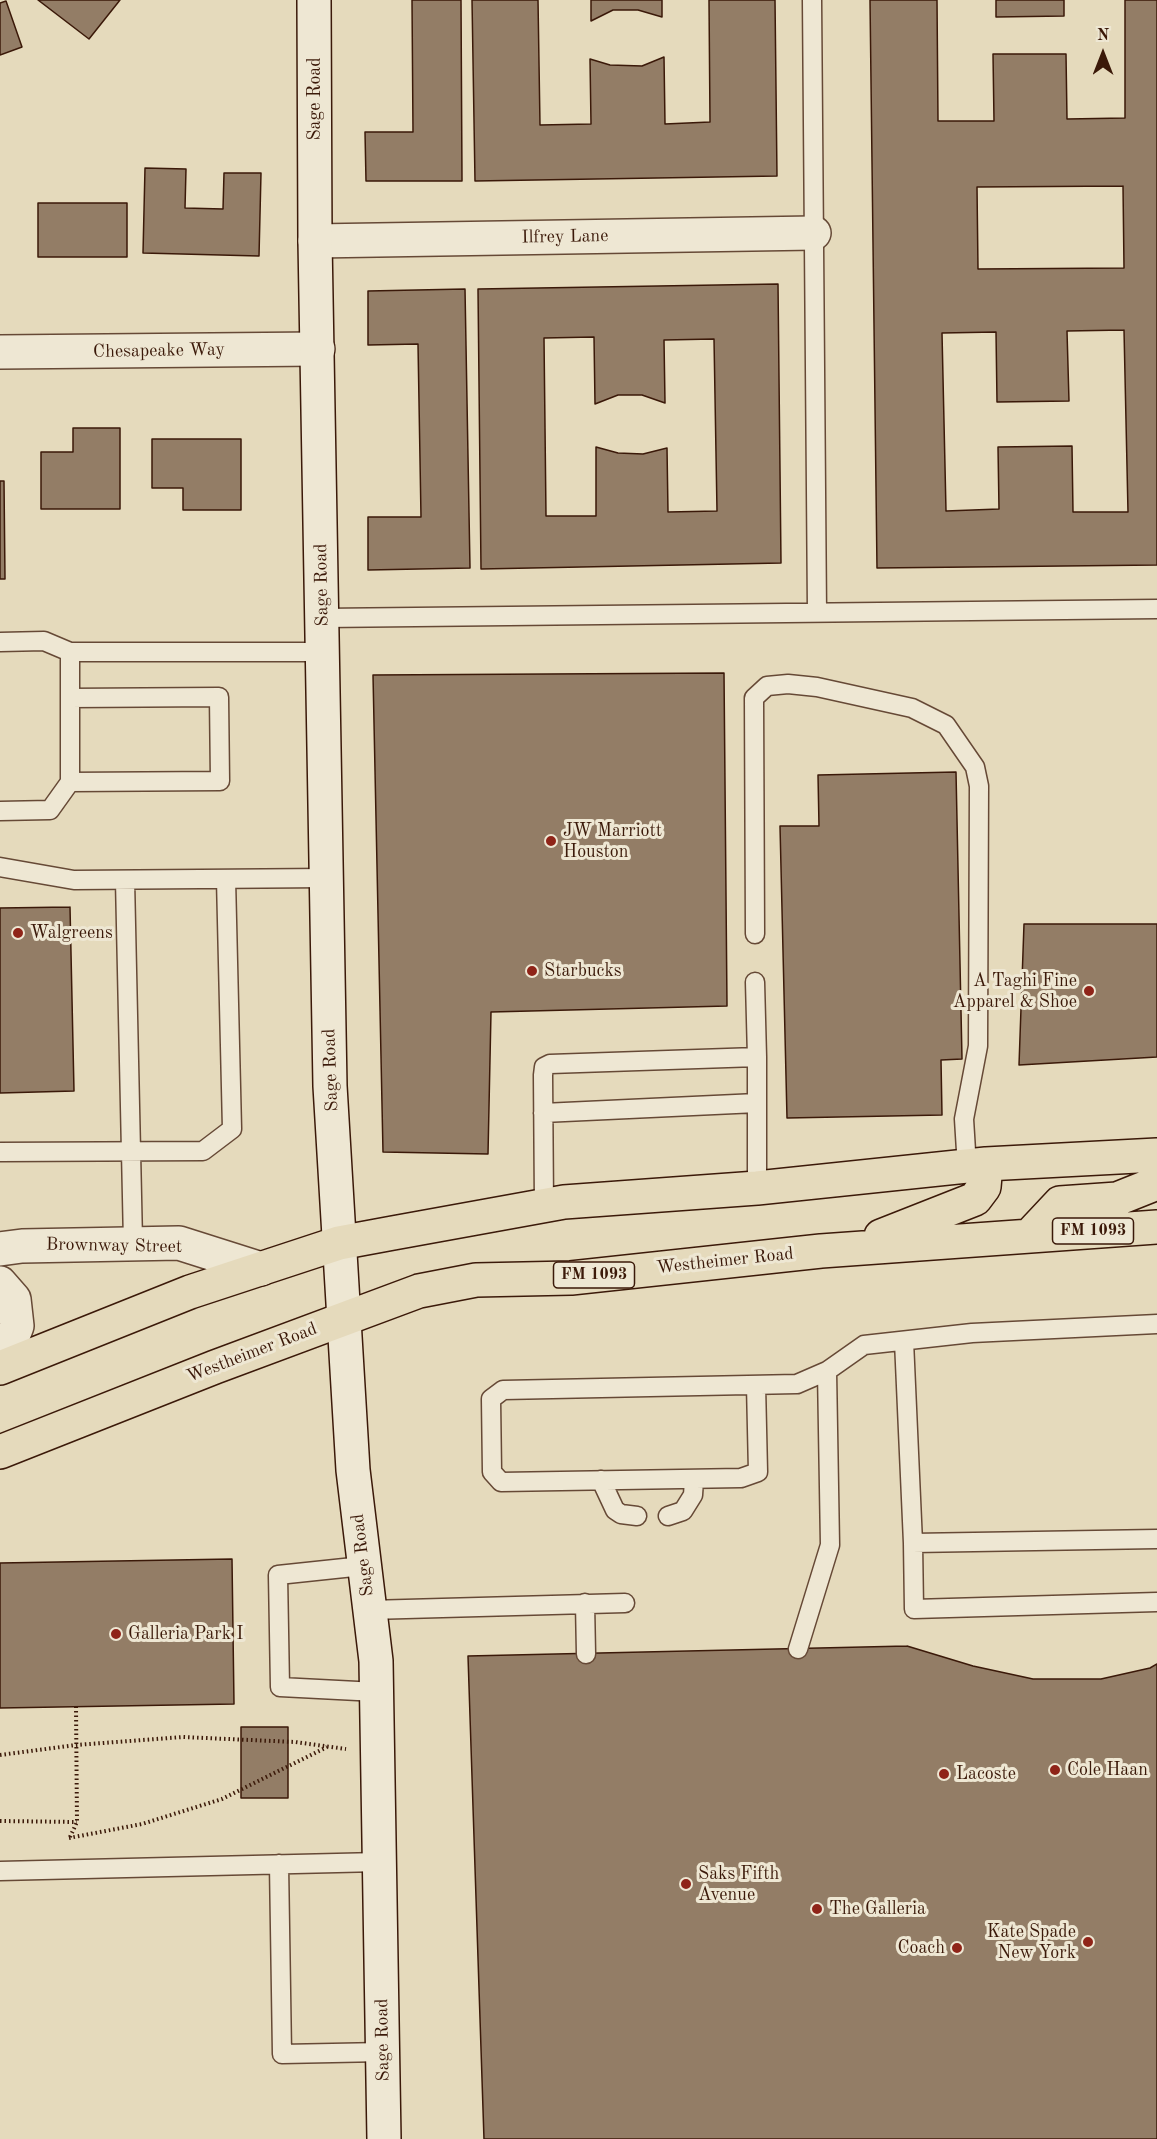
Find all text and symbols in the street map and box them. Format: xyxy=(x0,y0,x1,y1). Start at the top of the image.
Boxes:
north arrow xyxy=(1073,24,1133,84)
text: N xyxy=(1097,28,1109,44)
street label: Sage Road xyxy=(304,57,326,141)
street label: Ilfrey Lane xyxy=(521,225,609,249)
street label: Chesapeake Way xyxy=(93,339,225,363)
street label: Sage Road xyxy=(310,543,334,627)
place label: JW Marriott Houston xyxy=(563,820,662,862)
marker: JW Marriott Houston xyxy=(544,834,558,848)
place label: Walgreens xyxy=(30,922,113,944)
marker: Walgreens xyxy=(11,926,25,940)
place label: Starbucks xyxy=(544,960,622,982)
marker: Starbucks xyxy=(525,964,539,978)
place label: A Taghi Fine Apparel & Shoe xyxy=(953,970,1077,1012)
marker: A Taghi Fine Apparel & Shoe xyxy=(1082,984,1096,998)
street label: Sage Road xyxy=(319,1028,343,1112)
road number: FM 1093 xyxy=(1052,1218,1134,1244)
street label: Brownway Street xyxy=(46,1234,182,1258)
street label: Westheimer Road xyxy=(655,1243,795,1279)
road number: FM 1093 xyxy=(554,1262,634,1288)
street label: Westheimer Road xyxy=(184,1318,320,1388)
street label: Sage Road xyxy=(347,1512,379,1598)
place label: Galleria Park I xyxy=(128,1623,243,1645)
marker: Galleria Park I xyxy=(109,1627,123,1641)
place label: Cole Haan xyxy=(1067,1759,1148,1781)
place label: Lacoste xyxy=(956,1763,1016,1785)
marker: Cole Haan xyxy=(1048,1763,1062,1777)
marker: Lacoste xyxy=(937,1767,951,1781)
place label: Saks Fifth Avenue xyxy=(698,1863,779,1906)
marker: Saks Fifth Avenue xyxy=(679,1877,693,1891)
place label: The Galleria xyxy=(829,1898,926,1920)
marker: The Galleria xyxy=(810,1902,824,1916)
place label: Kate Spade New York xyxy=(987,1921,1076,1964)
marker: Kate Spade New York xyxy=(1081,1935,1095,1949)
place label: Coach xyxy=(897,1937,945,1959)
marker: Coach xyxy=(950,1941,964,1955)
street label: Sage Road xyxy=(371,1998,395,2082)

